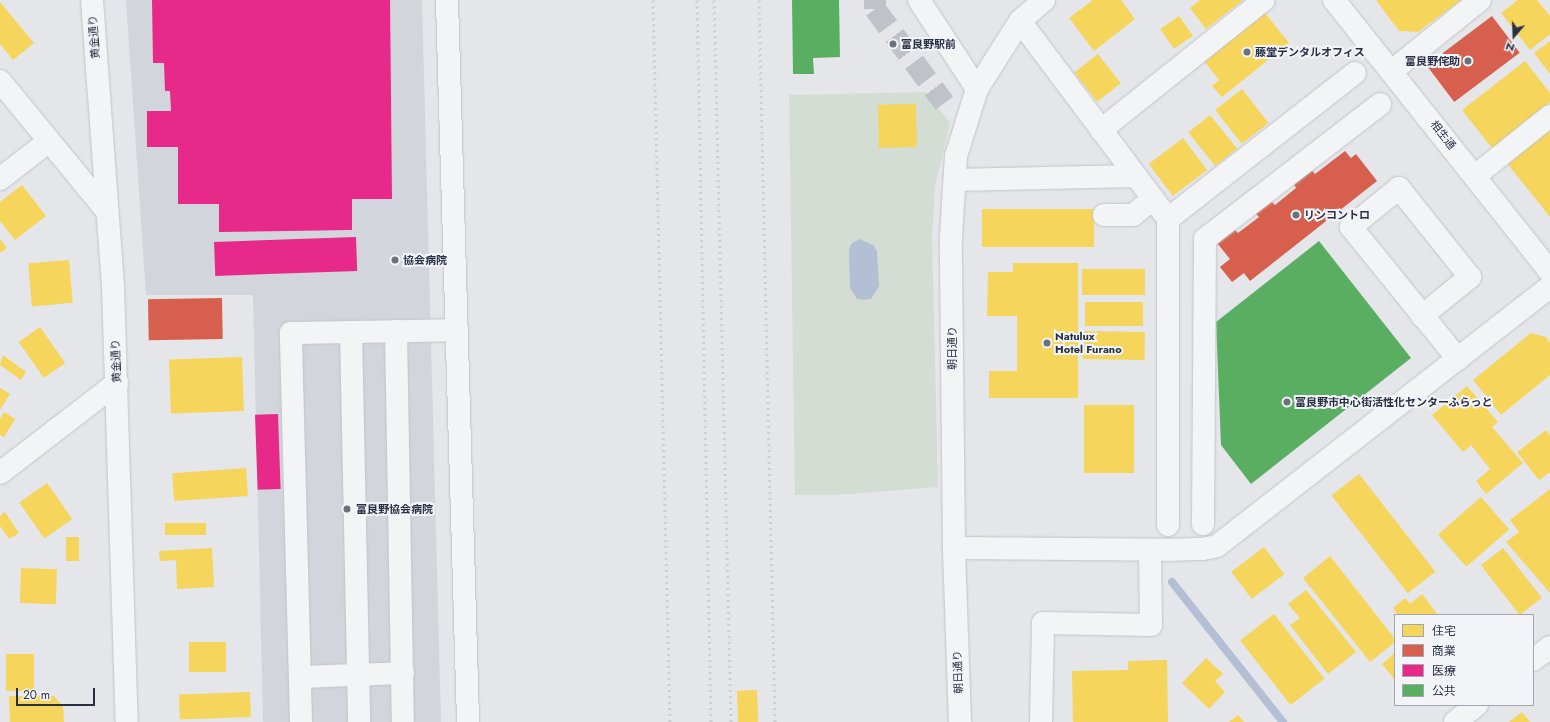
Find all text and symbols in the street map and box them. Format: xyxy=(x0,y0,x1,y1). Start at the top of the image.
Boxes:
street label: 黄金通り xyxy=(86,15,102,59)
north arrow xyxy=(1494,16,1534,56)
place label: 富良野駅前 xyxy=(901,37,956,51)
text: N xyxy=(1503,38,1517,56)
marker: 富良野駅前 xyxy=(888,39,898,49)
place label: 藤堂デンタルオフィス xyxy=(1255,45,1365,59)
marker: 藤堂デンタルオフィス xyxy=(1242,47,1252,57)
place label: 富良野侘助 xyxy=(1405,54,1460,68)
marker: 富良野侘助 xyxy=(1463,56,1473,66)
street label: 相生通 xyxy=(1428,118,1458,152)
place label: リンコントロ xyxy=(1304,208,1370,222)
marker: リンコントロ xyxy=(1291,210,1301,220)
place label: 協会病院 xyxy=(403,253,447,267)
marker: 協会病院 xyxy=(390,255,400,265)
street label: 朝日通り xyxy=(945,326,959,370)
place label: Natulux Hotel Furano xyxy=(1055,330,1122,356)
marker: Natulux Hotel Furano xyxy=(1042,338,1052,348)
street label: 黄金通り xyxy=(109,339,123,383)
place label: 富良野市中心街活性化センターふらっと xyxy=(1295,395,1493,409)
marker: 富良野市中心街活性化センターふらっと xyxy=(1282,397,1292,407)
place label: 富良野協会病院 xyxy=(356,502,433,516)
marker: 富良野協会病院 xyxy=(341,503,353,515)
legend xyxy=(1394,614,1534,706)
text: 住宅 xyxy=(1432,622,1456,640)
text: 商業 xyxy=(1432,642,1456,660)
street label: 朝日通り xyxy=(951,650,965,694)
text: 医療 xyxy=(1432,662,1456,680)
scale bar xyxy=(18,680,97,706)
text: 公共 xyxy=(1432,682,1456,700)
text: 20 m xyxy=(23,686,50,704)

